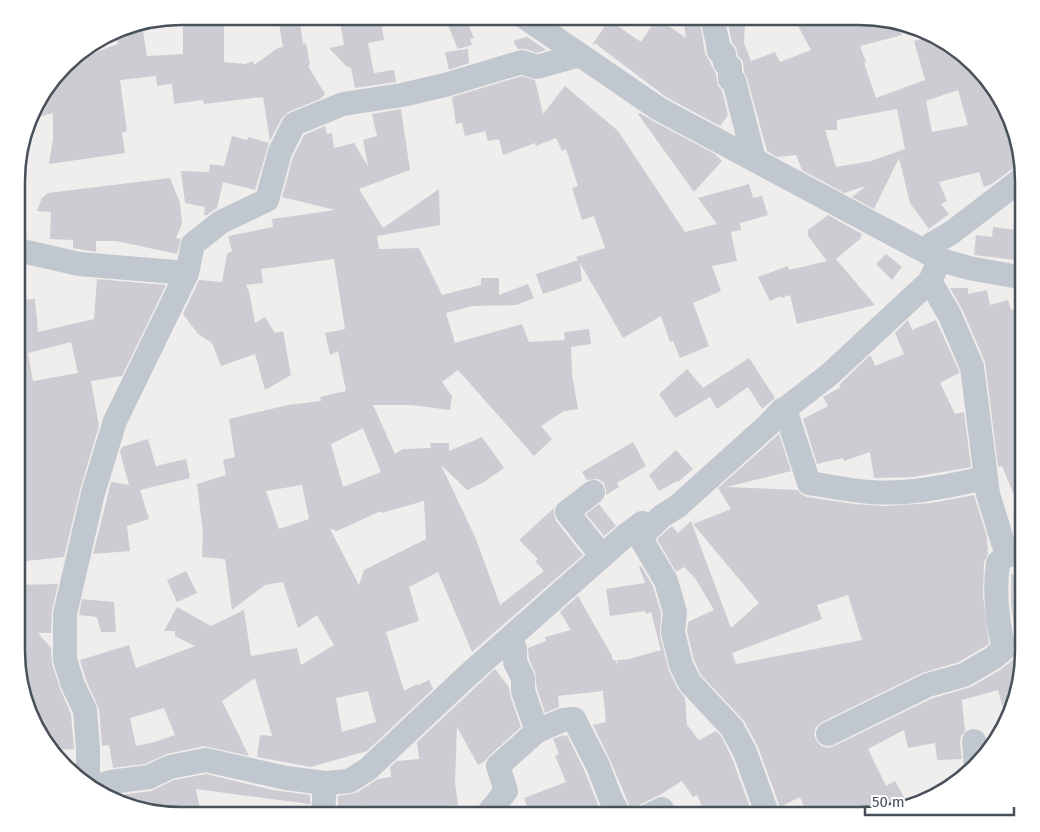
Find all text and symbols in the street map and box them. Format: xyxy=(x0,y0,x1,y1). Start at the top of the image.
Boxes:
scale bar xyxy=(865,784,1014,816)
text: 50 m xyxy=(872,793,905,811)

